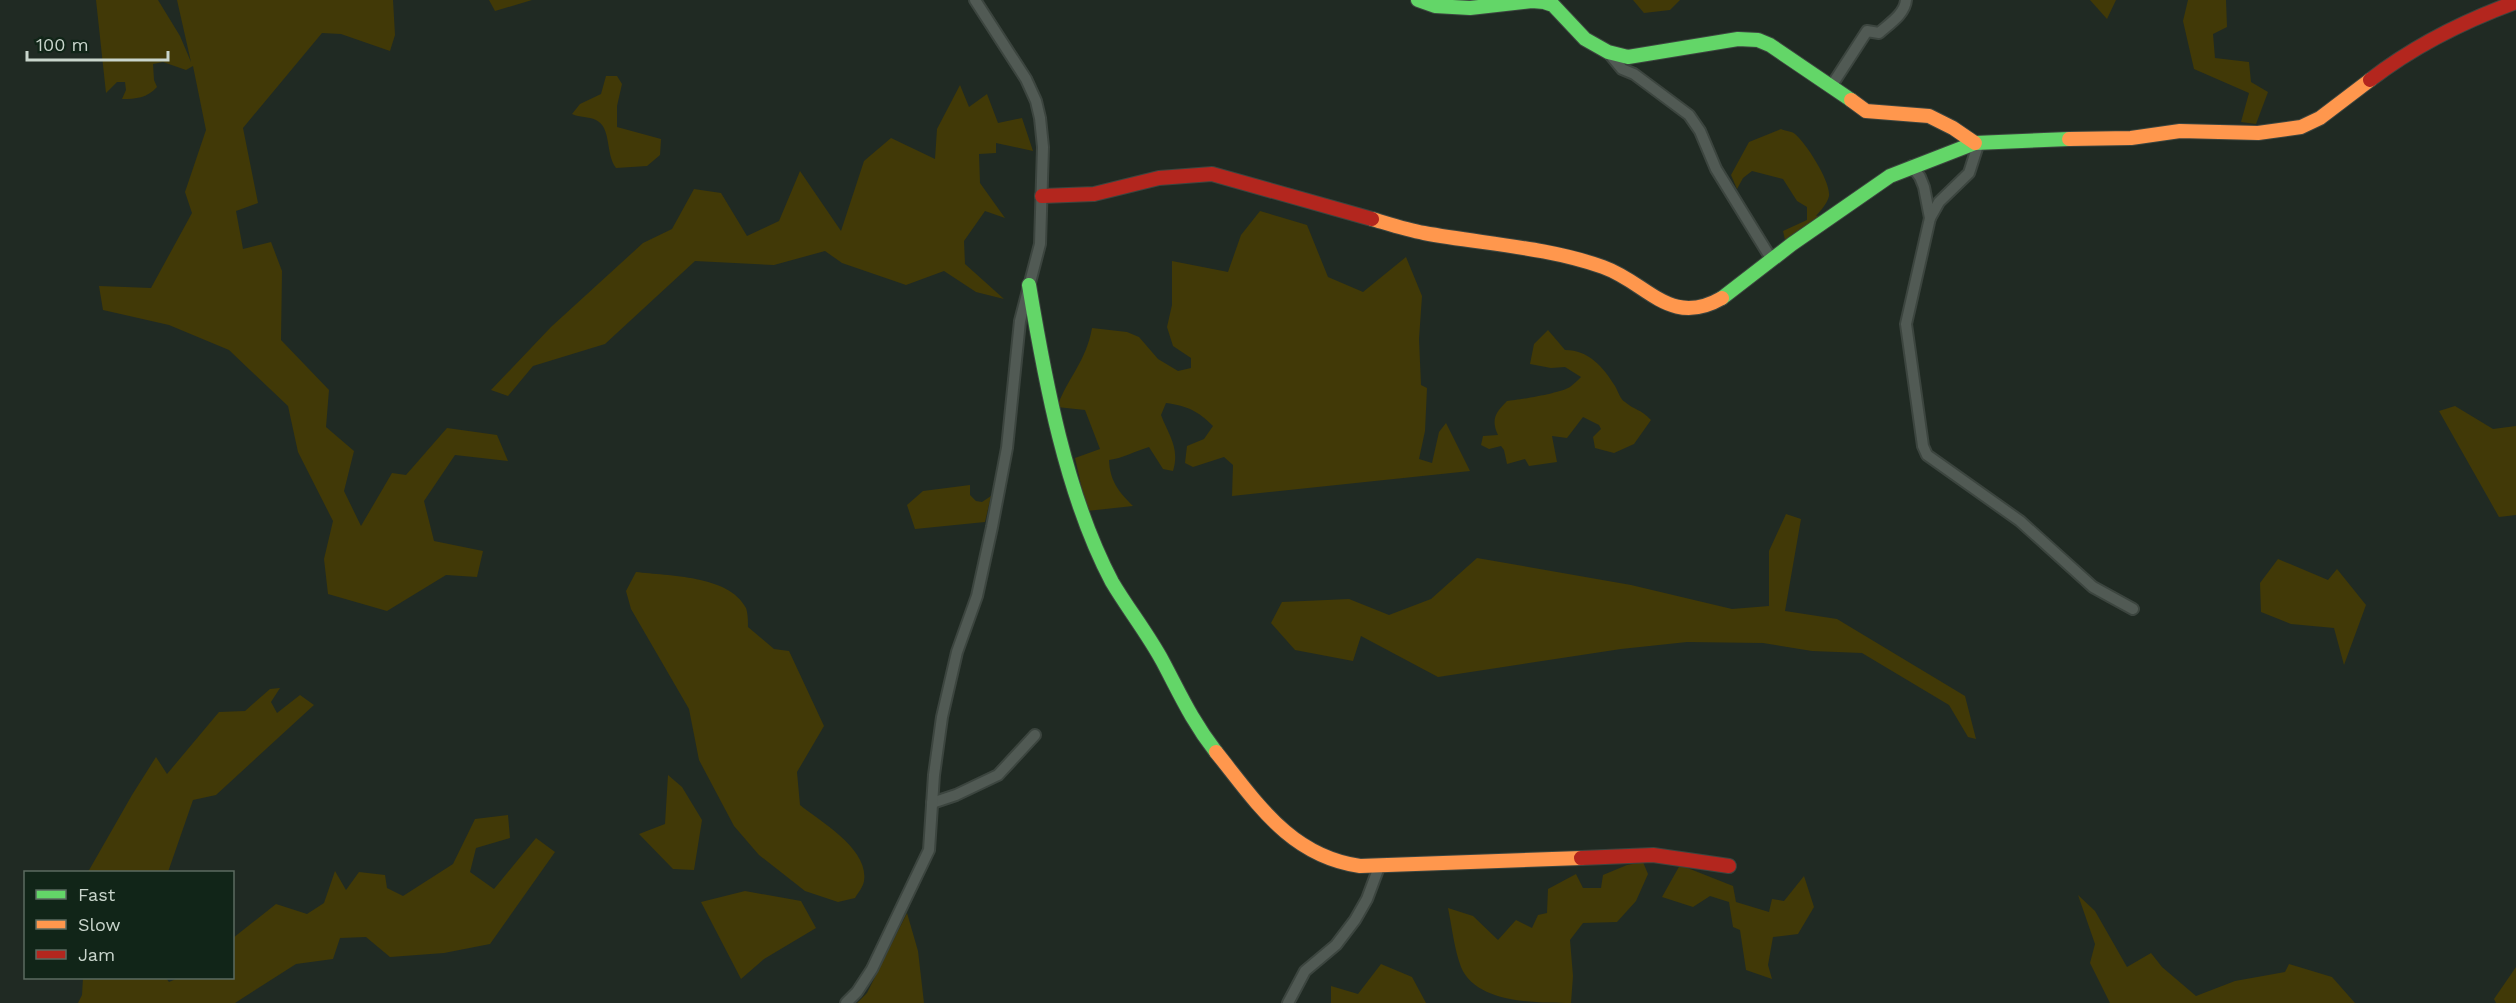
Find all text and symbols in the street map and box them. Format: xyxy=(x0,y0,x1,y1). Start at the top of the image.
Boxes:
scale bar xyxy=(27,24,168,62)
text: 100 m xyxy=(36,34,89,55)
legend xyxy=(24,871,234,979)
text: Fast xyxy=(78,884,116,905)
text: Slow xyxy=(78,914,121,935)
text: Jam xyxy=(78,944,115,965)

